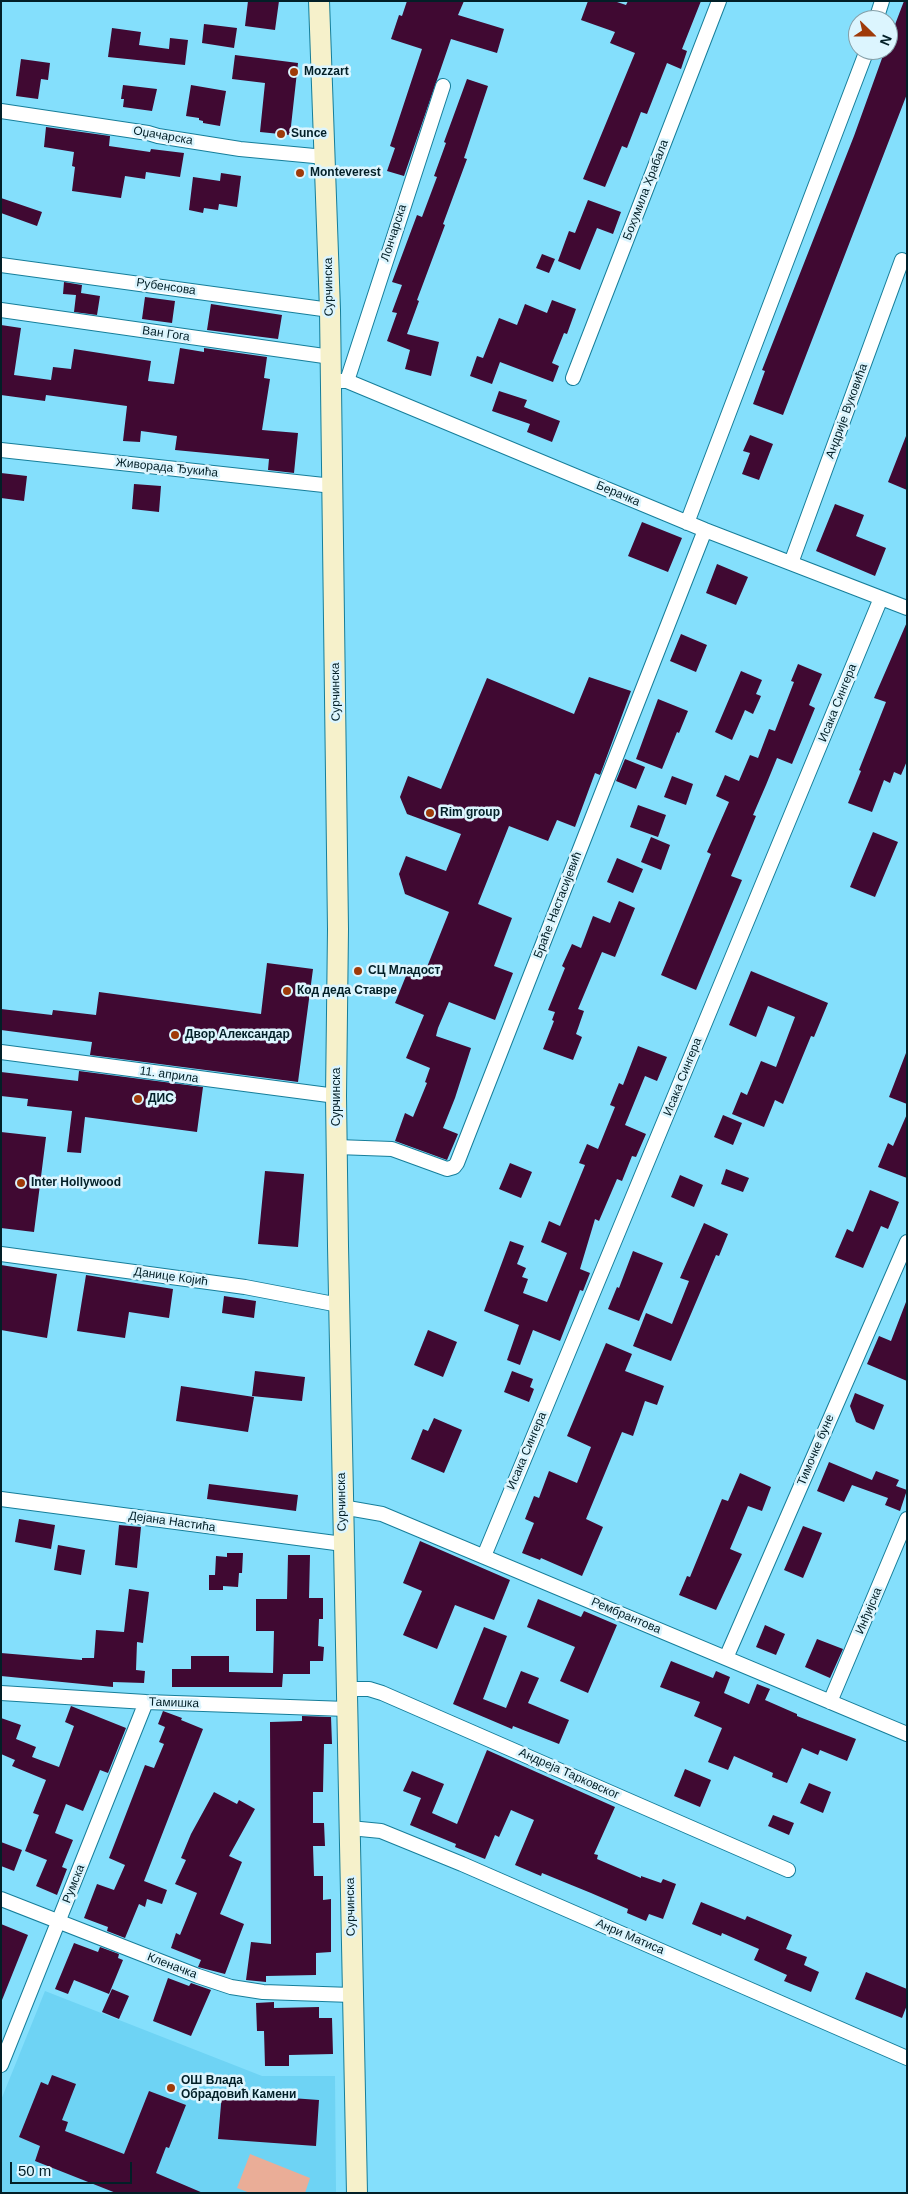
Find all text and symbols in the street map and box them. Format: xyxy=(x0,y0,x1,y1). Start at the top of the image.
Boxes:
north arrow xyxy=(848,10,898,60)
text: N xyxy=(877,33,895,48)
place label: Mozzart xyxy=(304,65,349,79)
marker: Mozzart xyxy=(288,66,300,78)
street label: Оџачарска xyxy=(132,124,194,148)
place label: Sunce xyxy=(291,127,327,141)
marker: Sunce xyxy=(275,128,287,140)
street label: Бохумила Храбала xyxy=(620,138,672,242)
place label: Monteverest xyxy=(310,166,381,180)
marker: Monteverest xyxy=(294,167,306,179)
street label: Лончарска xyxy=(378,203,410,263)
street label: Сурчинска xyxy=(321,258,337,316)
street label: Рубенсова xyxy=(135,276,197,298)
street label: Ван Гога xyxy=(141,324,191,344)
street label: Андрије Вуковића xyxy=(823,362,871,460)
street label: Живорада Ђукића xyxy=(115,455,219,481)
street label: Берачка xyxy=(594,478,642,510)
street label: Исака Сингера xyxy=(816,662,860,744)
street label: Сурчинска xyxy=(328,663,344,721)
place label: Rim group xyxy=(440,806,500,820)
marker: Rim group xyxy=(424,807,436,819)
street label: Браће Настасијевић xyxy=(531,850,585,960)
place label: СЦ Младост xyxy=(368,964,440,978)
marker: СЦ Младост xyxy=(352,965,364,977)
place label: Код деда Ставре xyxy=(297,984,397,998)
marker: Код деда Ставре xyxy=(281,985,293,997)
place label: Двор Александар xyxy=(185,1028,290,1042)
marker: Двор Александар xyxy=(169,1029,181,1041)
street label: Исака Сингера xyxy=(661,1036,705,1118)
street label: 11. априла xyxy=(139,1064,199,1086)
street label: Сурчинска xyxy=(330,1068,344,1126)
place label: ДИС xyxy=(148,1092,174,1106)
marker: ДИС xyxy=(132,1093,144,1105)
place label: Inter Hollywood xyxy=(31,1176,121,1190)
marker: Inter Hollywood xyxy=(15,1177,27,1189)
street label: Данице Којић xyxy=(133,1265,209,1289)
street label: Исака Сингера xyxy=(504,1410,550,1492)
street label: Тимочке буне xyxy=(795,1412,837,1488)
street label: Сурчинска xyxy=(334,1473,350,1531)
street label: Дејана Настића xyxy=(128,1509,216,1535)
street label: Инђијска xyxy=(853,1585,885,1637)
street label: Рембрантова xyxy=(589,1595,663,1637)
street label: Тамишка xyxy=(149,1695,199,1711)
street label: Андреја Тарковског xyxy=(516,1745,622,1803)
street label: Румска xyxy=(60,1863,88,1905)
street label: Сурчинска xyxy=(343,1878,359,1936)
street label: Анри Матиса xyxy=(594,1916,666,1958)
street label: Кленачка xyxy=(145,1950,199,1982)
place label: ОШ Влада Обрадовић Камени xyxy=(181,2074,296,2102)
marker: ОШ Влада Обрадовић Камени xyxy=(165,2082,177,2094)
scale bar xyxy=(12,2152,135,2184)
text: 50 m xyxy=(18,2162,51,2179)

